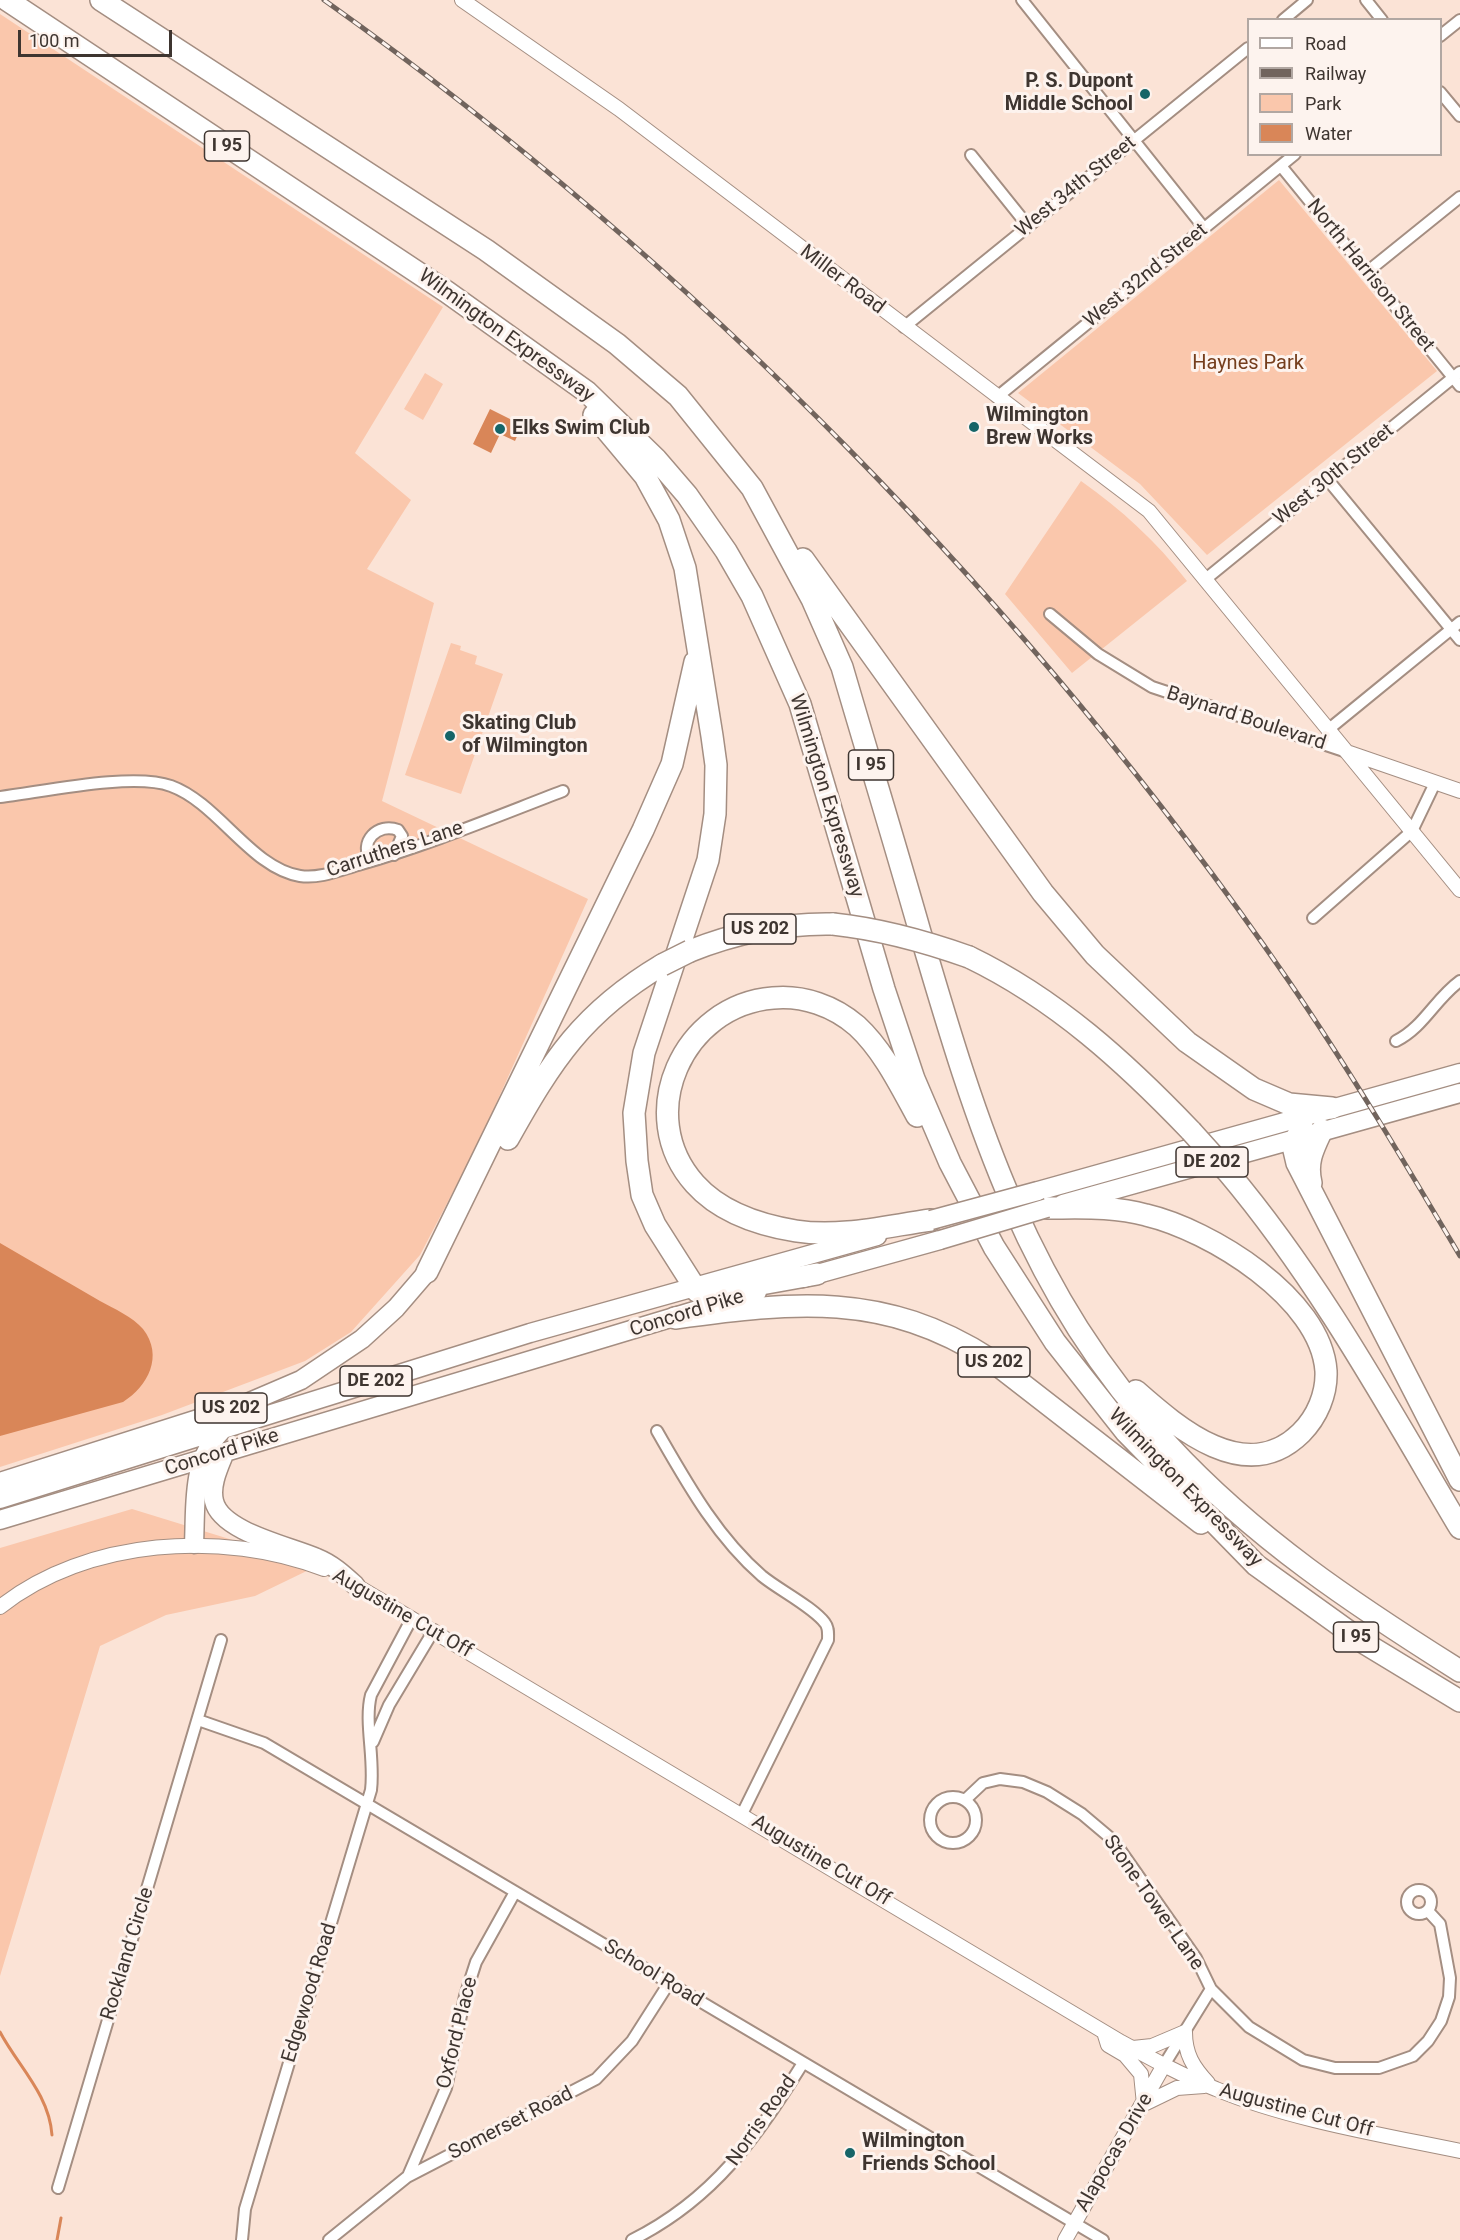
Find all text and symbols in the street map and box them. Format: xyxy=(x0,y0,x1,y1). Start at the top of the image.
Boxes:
scale bar xyxy=(21,18,176,56)
legend xyxy=(1247,18,1442,156)
text: 100 m xyxy=(29,30,80,51)
text: Road xyxy=(1305,33,1346,54)
text: Railway xyxy=(1305,63,1366,84)
place label: P. S. Dupont Middle School xyxy=(1005,70,1133,117)
marker: P. S. Dupont Middle School xyxy=(1138,87,1152,101)
text: Park xyxy=(1305,93,1341,114)
text: Water xyxy=(1305,123,1352,144)
road number: I 95 xyxy=(204,131,250,161)
street label: West 34th Street xyxy=(1011,131,1141,243)
street label: North Harrison Street xyxy=(1301,195,1439,357)
street label: West 32nd Street xyxy=(1079,219,1213,333)
street label: Miller Road xyxy=(795,240,889,320)
street label: Wilmington Expressway xyxy=(413,264,599,408)
park label: Haynes Park xyxy=(1192,352,1304,376)
place label: Wilmington Brew Works xyxy=(986,404,1093,451)
place label: Elks Swim Club xyxy=(512,417,650,441)
street label: West 30th Street xyxy=(1269,419,1399,531)
marker: Wilmington Brew Works xyxy=(967,420,981,434)
marker: Elks Swim Club xyxy=(493,422,507,436)
street label: Baynard Boulevard xyxy=(1163,682,1329,756)
street label: Wilmington Expressway xyxy=(784,691,868,901)
place label: Skating Club of Wilmington xyxy=(462,712,588,759)
marker: Skating Club of Wilmington xyxy=(443,729,457,743)
road number: I 95 xyxy=(848,750,894,780)
street label: Carruthers Lane xyxy=(324,817,466,883)
road number: US 202 xyxy=(724,914,796,944)
road number: DE 202 xyxy=(1176,1147,1248,1177)
street label: Concord Pike xyxy=(627,1285,747,1343)
road number: US 202 xyxy=(958,1347,1030,1377)
road number: DE 202 xyxy=(340,1366,412,1396)
road number: US 202 xyxy=(195,1393,267,1423)
street label: Wilmington Expressway xyxy=(1103,1404,1267,1572)
street label: Concord Pike xyxy=(162,1424,282,1482)
street label: Augustine Cut Off xyxy=(328,1564,476,1664)
road number: I 95 xyxy=(1334,1622,1378,1652)
street label: Augustine Cut Off xyxy=(747,1810,895,1912)
street label: Stone Tower Lane xyxy=(1097,1831,1209,1975)
street label: Rockland Circle xyxy=(96,1885,160,2023)
street label: Edgewood Road xyxy=(277,1921,343,2065)
street label: School Road xyxy=(599,1935,707,2013)
street label: Oxford Place xyxy=(433,1975,483,2091)
street label: Norris Road xyxy=(722,2071,802,2171)
street label: Augustine Cut Off xyxy=(1217,2079,1375,2143)
street label: Somerset Road xyxy=(445,2082,577,2166)
street label: Alapocas Drive xyxy=(1071,2089,1159,2217)
place label: Wilmington Friends School xyxy=(862,2130,996,2177)
marker: Wilmington Friends School xyxy=(843,2146,857,2160)

